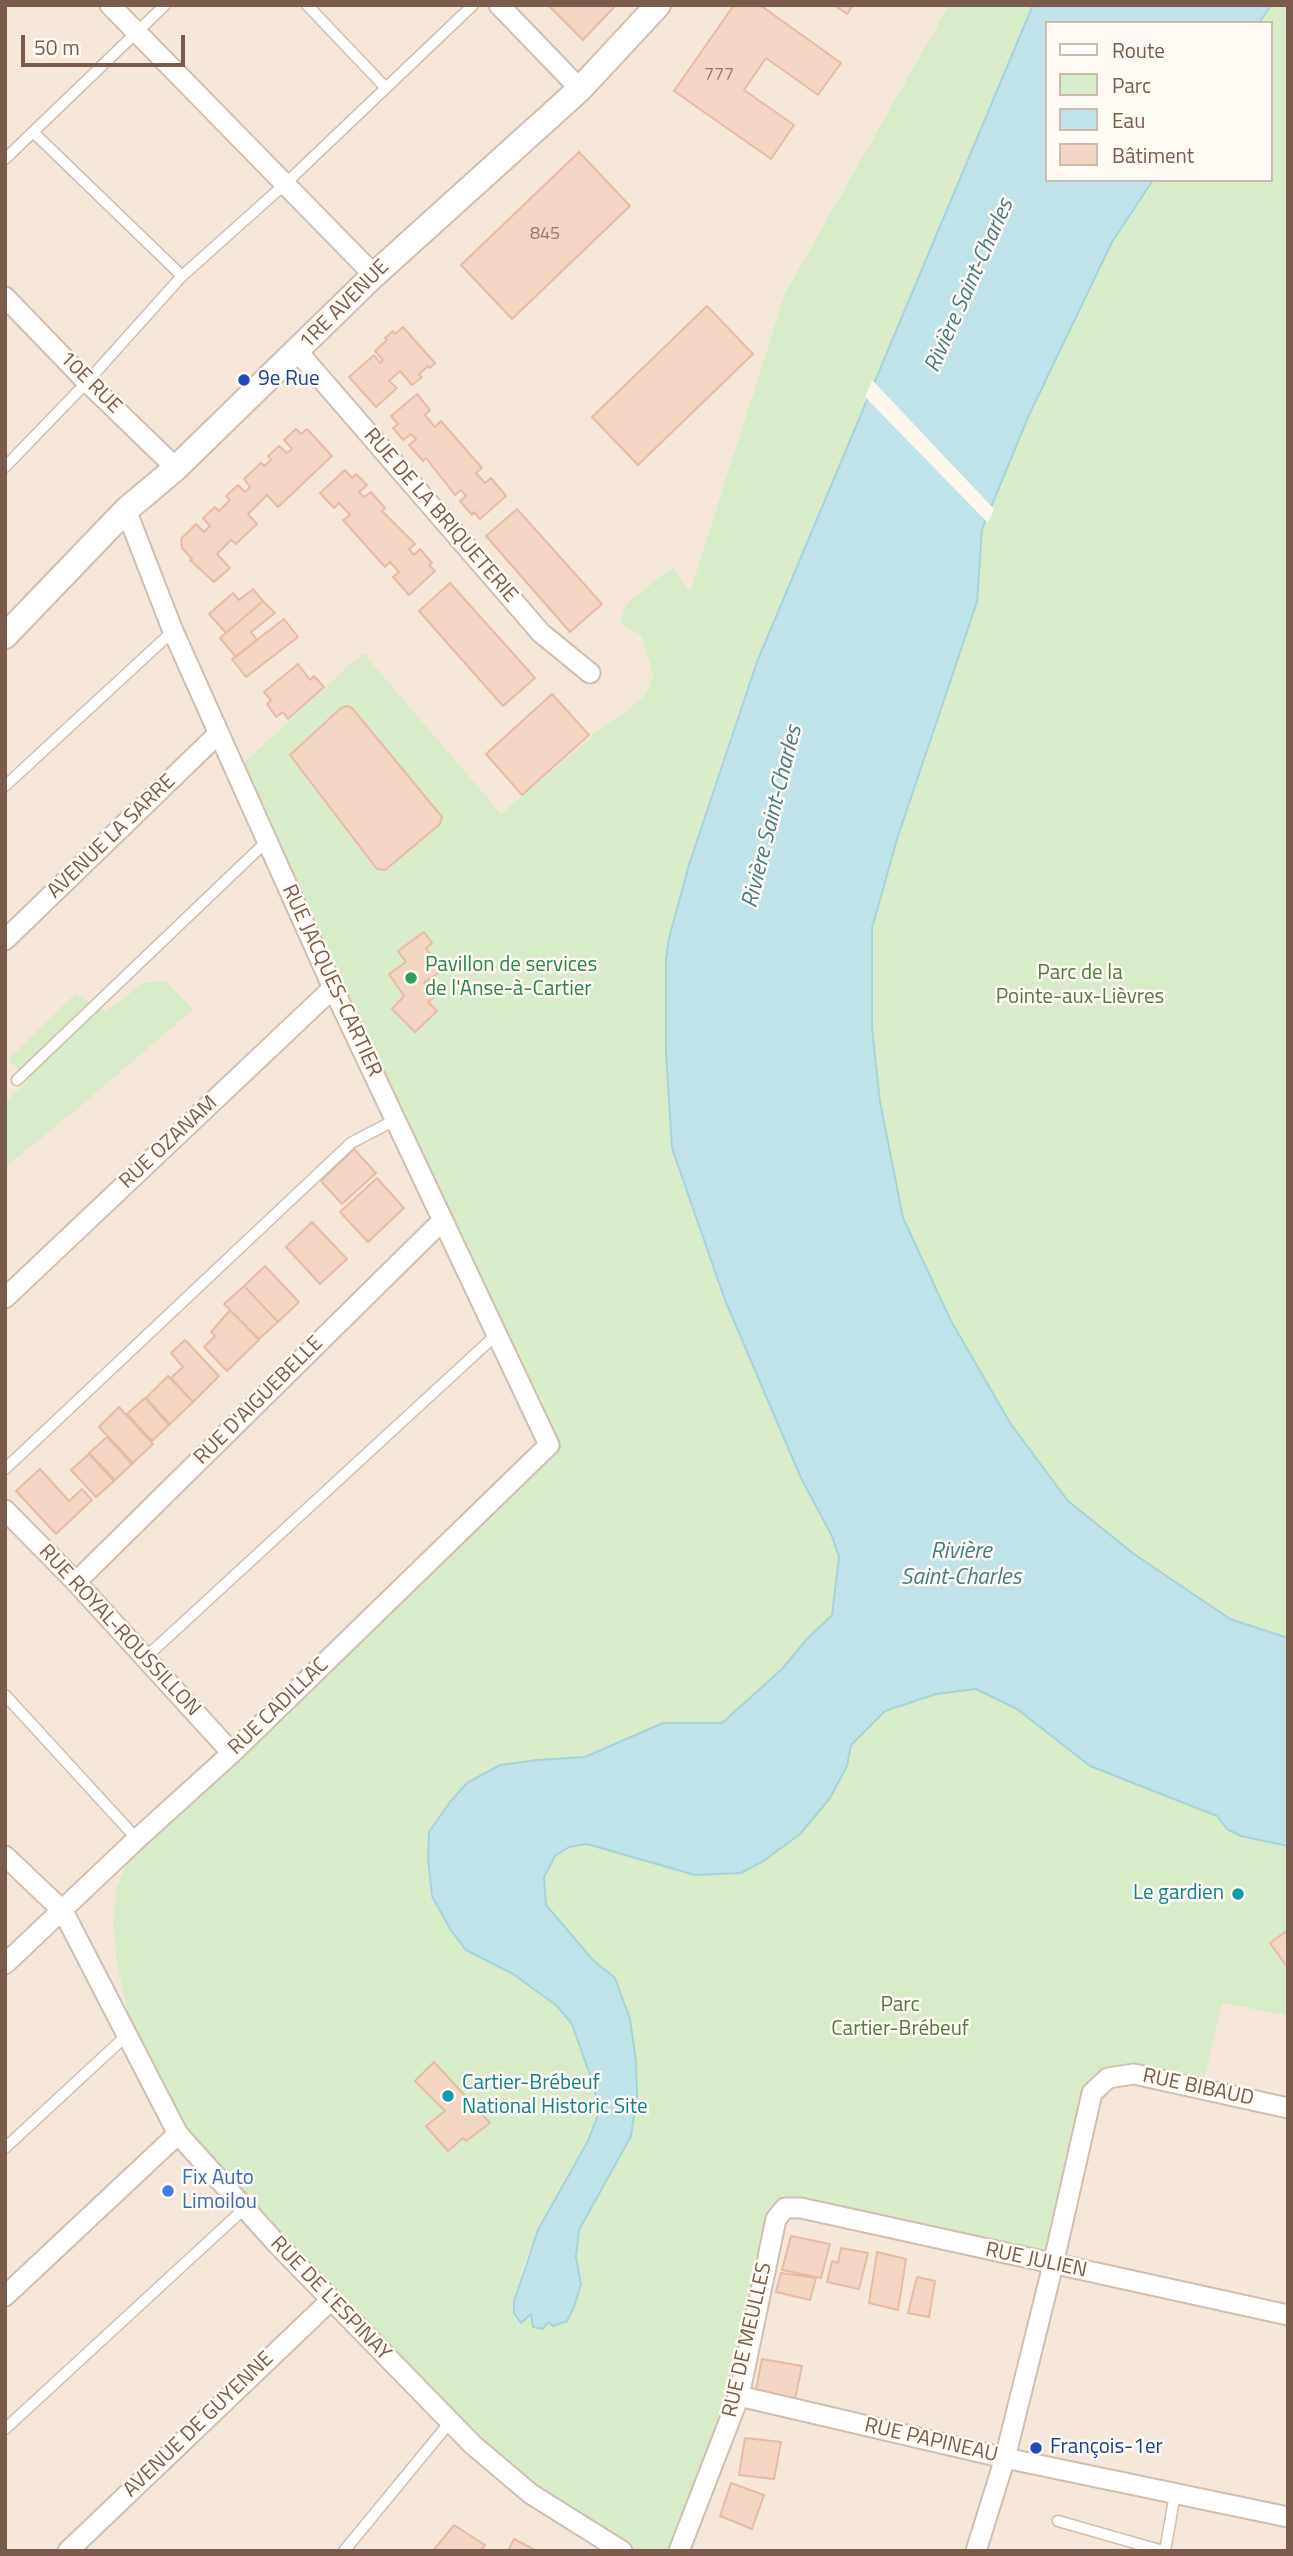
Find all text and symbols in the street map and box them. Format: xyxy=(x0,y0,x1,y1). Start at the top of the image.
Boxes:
scale bar xyxy=(24,21,189,65)
legend xyxy=(1044,21,1272,182)
text: 50 m xyxy=(34,31,80,63)
text: Route xyxy=(1112,34,1165,66)
house number: 777 xyxy=(704,65,734,87)
text: Parc xyxy=(1112,69,1151,101)
text: Eau xyxy=(1112,104,1145,136)
text: Bâtiment xyxy=(1112,139,1194,171)
water label: Rivière Saint-Charles xyxy=(919,195,1021,377)
house number: 845 xyxy=(530,224,560,246)
street label: 1RE AVENUE xyxy=(295,255,395,355)
street label: 10E RUE xyxy=(54,347,126,419)
place label: 9e Rue xyxy=(258,367,320,393)
marker: 9e Rue xyxy=(236,372,252,388)
street label: RUE DE LA BRIQUETERIE xyxy=(358,424,522,608)
water label: Rivière Saint-Charles xyxy=(737,723,809,911)
street label: AVENUE LA SARRE xyxy=(43,770,181,904)
street label: RUE JACQUES-CARTIER xyxy=(275,881,387,1081)
place label: Pavillon de services de l'Anse-à-Cartier xyxy=(425,953,597,1003)
park label: Parc de la Pointe-aux-Lièvres xyxy=(996,961,1164,1011)
marker: Pavillon de services de l'Anse-à-Cartier xyxy=(403,970,419,986)
street label: RUE OZANAM xyxy=(115,1091,223,1195)
street label: RUE D'AIGUEBELLE xyxy=(189,1331,329,1471)
water label: Rivière Saint-Charles xyxy=(901,1538,1021,1592)
street label: RUE ROYAL-ROUSSILLON xyxy=(33,1540,205,1722)
street label: RUE CADILLAC xyxy=(224,1653,334,1761)
place label: Le gardien xyxy=(1133,1881,1224,1907)
marker: Le gardien xyxy=(1230,1886,1246,1902)
park label: Parc Cartier-Brébeuf xyxy=(831,1993,969,2043)
street label: RUE BIBAUD xyxy=(1140,2064,1256,2112)
place label: Cartier-Brébeuf National Historic Site xyxy=(462,2071,648,2121)
marker: Cartier-Brébeuf National Historic Site xyxy=(440,2088,456,2104)
place label: Fix Auto Limoilou xyxy=(182,2166,257,2216)
marker: Fix Auto Limoilou xyxy=(160,2183,176,2199)
street label: RUE DE L'ESPINAY xyxy=(264,2232,396,2366)
street label: RUE JULIEN xyxy=(983,2238,1089,2284)
street label: RUE DE MEULLES xyxy=(718,2260,778,2420)
street label: AVENUE DE GUYENNE xyxy=(119,2347,279,2503)
street label: RUE PAPINEAU xyxy=(862,2413,1000,2469)
place label: François-1er xyxy=(1050,2435,1163,2461)
marker: François-1er xyxy=(1028,2440,1044,2456)

